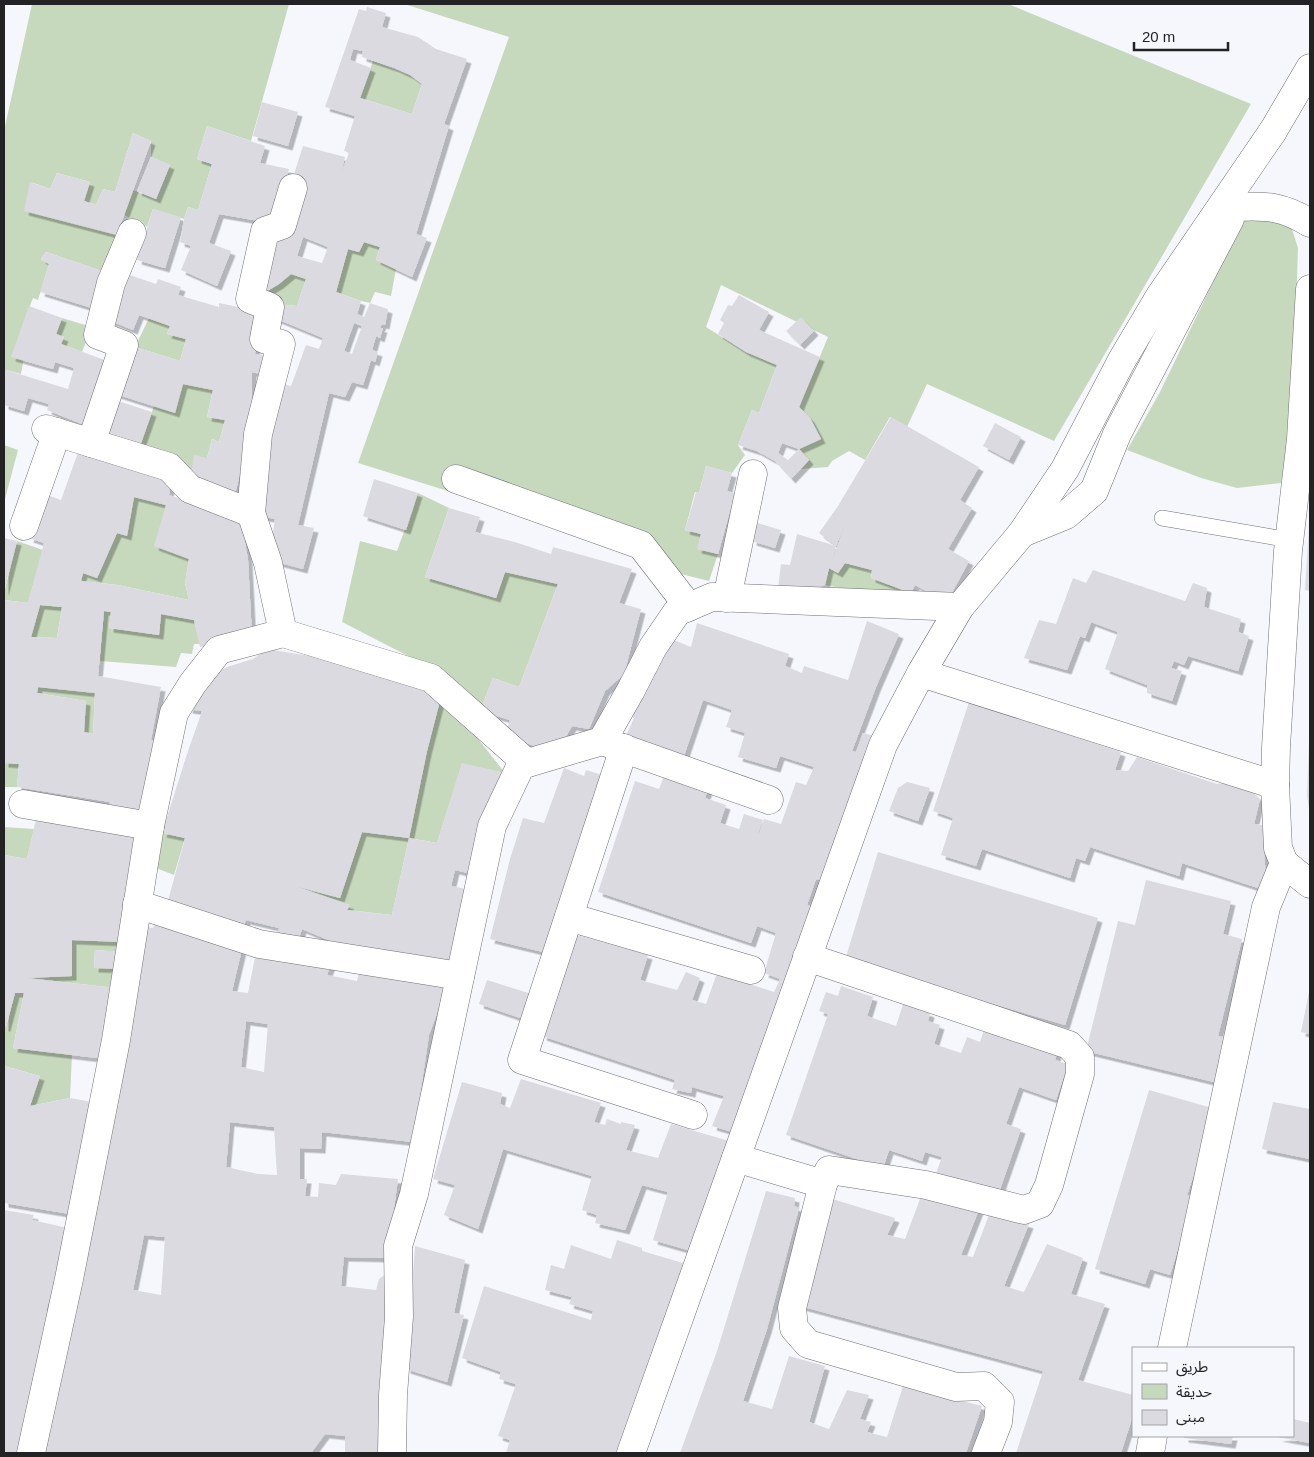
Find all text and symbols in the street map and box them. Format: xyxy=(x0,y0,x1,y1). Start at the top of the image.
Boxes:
scale bar xyxy=(1134,20,1228,52)
text: 20 m xyxy=(1142,28,1175,45)
legend xyxy=(1132,1347,1294,1437)
text: طريق xyxy=(1176,1358,1208,1377)
text: حديقة xyxy=(1176,1383,1212,1400)
text: مبنى xyxy=(1176,1408,1205,1426)

